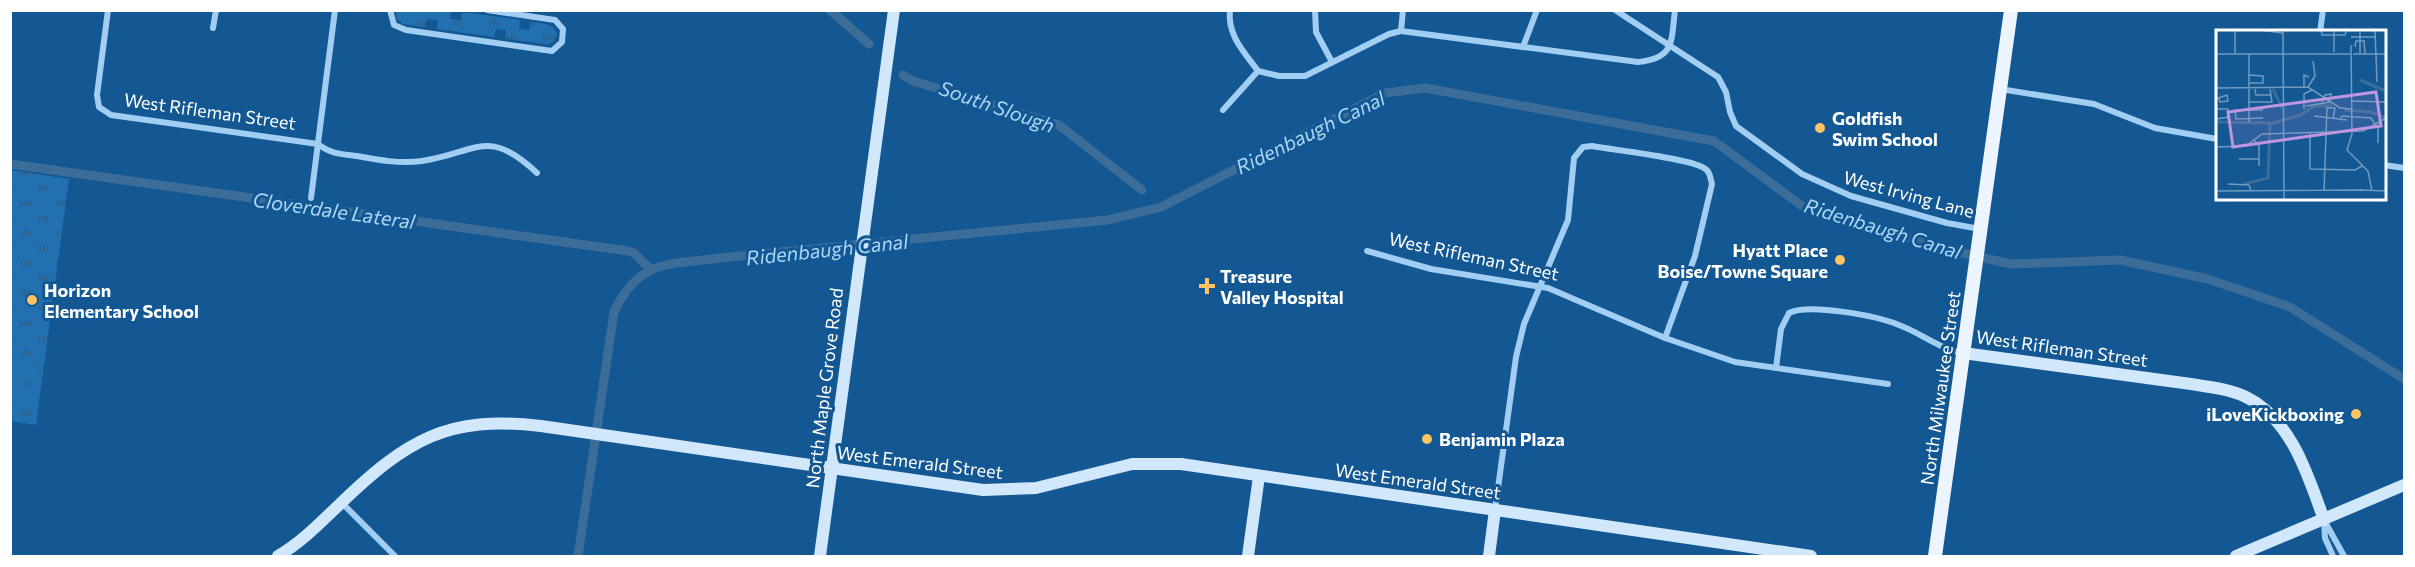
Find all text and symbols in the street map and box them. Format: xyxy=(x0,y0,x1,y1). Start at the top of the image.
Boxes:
inset map xyxy=(2216,30,2385,200)
water label: South Slough xyxy=(936,75,1058,137)
water label: Ridenbaugh Canal xyxy=(1232,85,1389,178)
street label: West Rifleman Street xyxy=(123,88,297,134)
place label: Goldfish Swim School xyxy=(1832,107,1938,150)
marker: Goldfish Swim School xyxy=(1813,121,1827,135)
street label: West Irving Lane xyxy=(1841,166,1977,222)
water label: Cloverdale Lateral xyxy=(251,187,418,233)
water label: Ridenbaugh Canal xyxy=(1802,193,1965,264)
street label: West Rifleman Street xyxy=(1387,227,1561,285)
water label: Ridenbaugh Canal xyxy=(745,228,910,269)
place label: Hyatt Place Boise/Towne Square xyxy=(1658,239,1828,282)
marker: Hyatt Place Boise/Towne Square xyxy=(1833,253,1847,267)
place label: Treasure Valley Hospital xyxy=(1220,265,1344,308)
marker: Treasure Valley Hospital xyxy=(1198,277,1216,295)
place label: Horizon Elementary School xyxy=(44,279,199,322)
street label: North Maple Grove Road xyxy=(801,287,847,489)
street label: North Milwaukee Street xyxy=(1916,290,1964,486)
marker: Horizon Elementary School xyxy=(25,293,39,307)
street label: West Rifleman Street xyxy=(1975,325,2149,371)
place label: iLoveKickboxing xyxy=(2206,403,2344,425)
marker: iLoveKickboxing xyxy=(2349,407,2363,421)
place label: Benjamin Plaza xyxy=(1439,428,1565,450)
marker: Benjamin Plaza xyxy=(1420,432,1434,446)
street label: West Emerald Street xyxy=(836,441,1004,483)
street label: West Emerald Street xyxy=(1334,458,1502,504)

